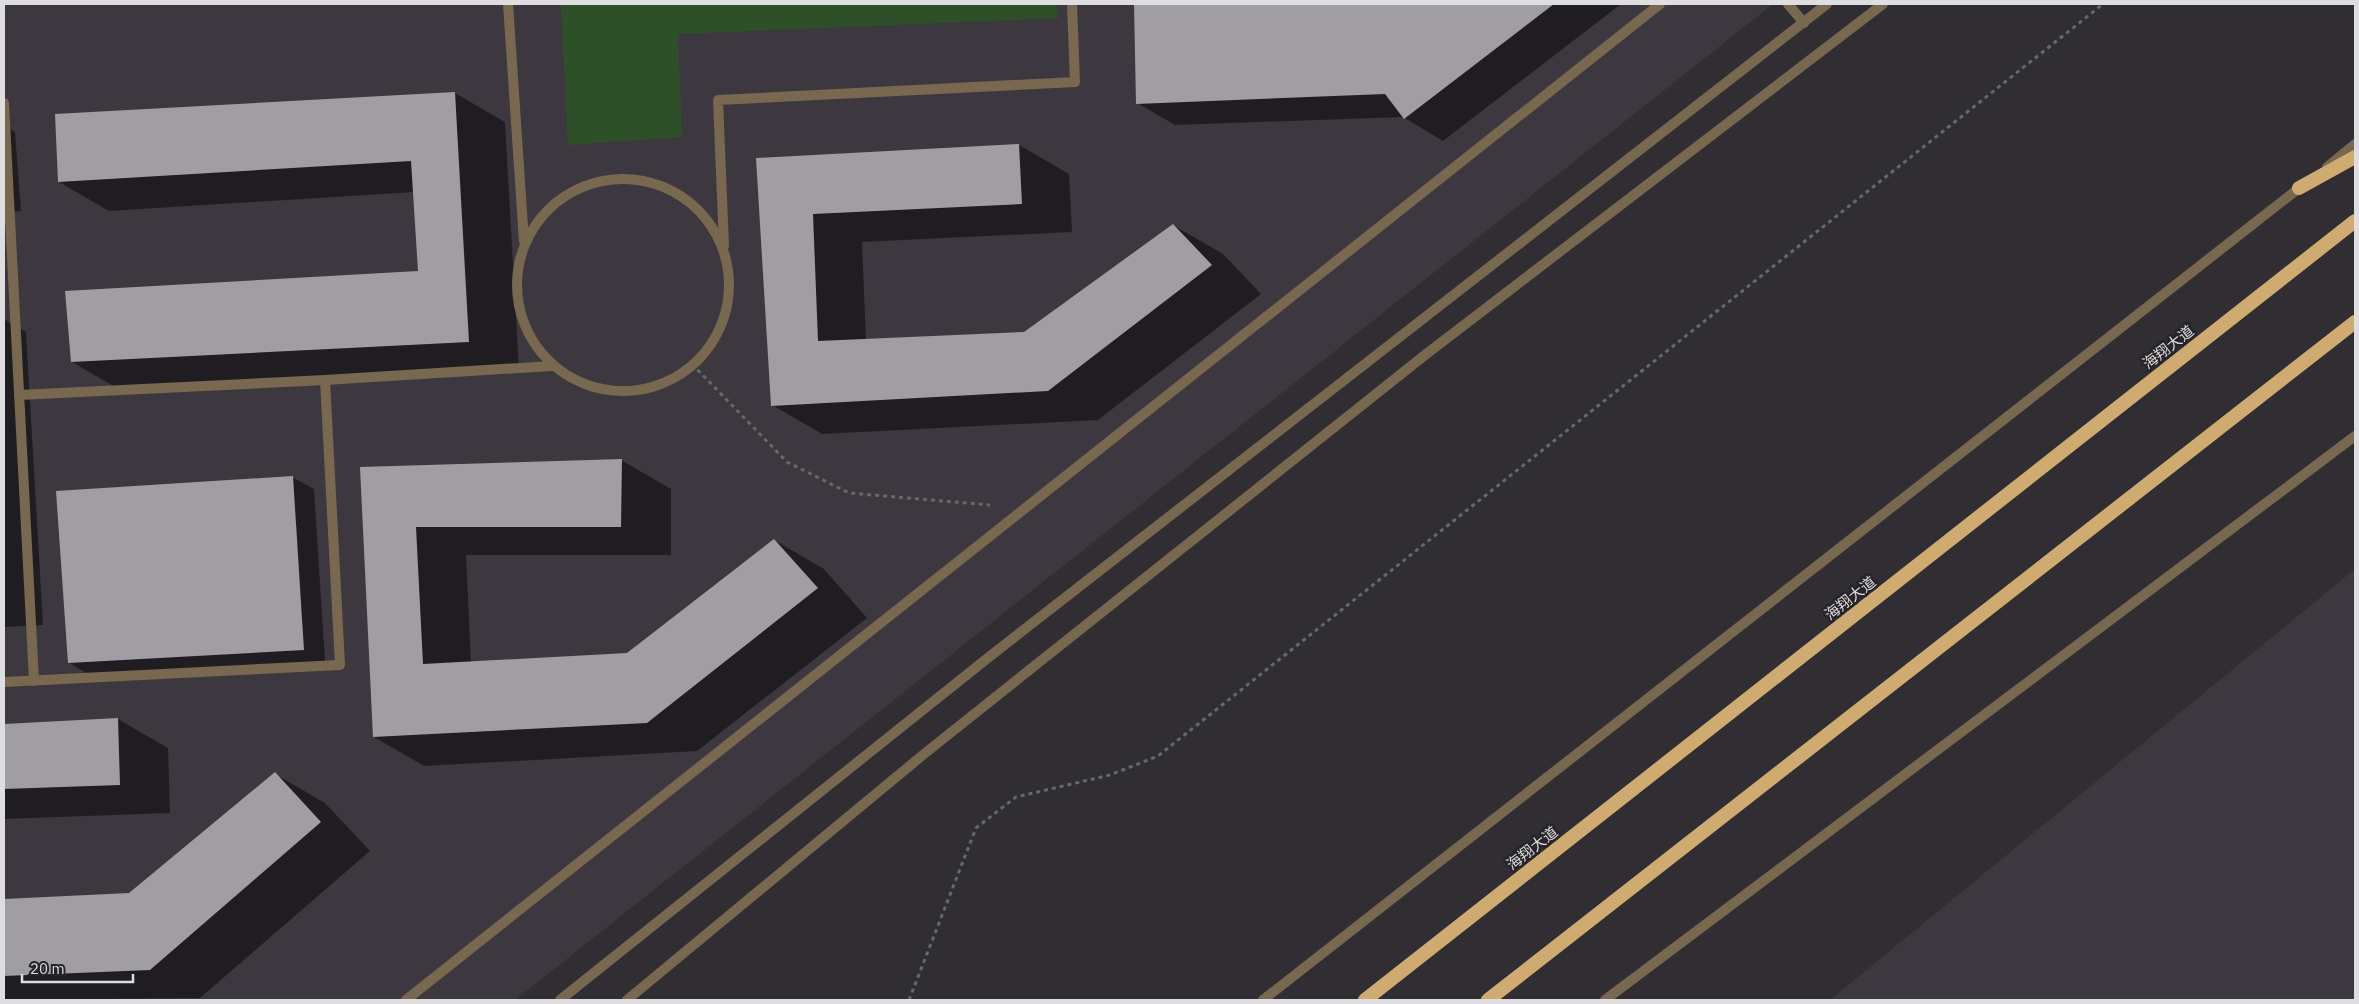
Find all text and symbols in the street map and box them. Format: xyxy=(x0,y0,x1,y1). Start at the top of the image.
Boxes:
street label: 海翔大道 xyxy=(2139,321,2197,373)
street label: 海翔大道 xyxy=(1821,572,1879,624)
street label: 海翔大道 xyxy=(1503,822,1561,874)
scale bar xyxy=(22,952,134,984)
text: 20 m xyxy=(30,959,65,978)

